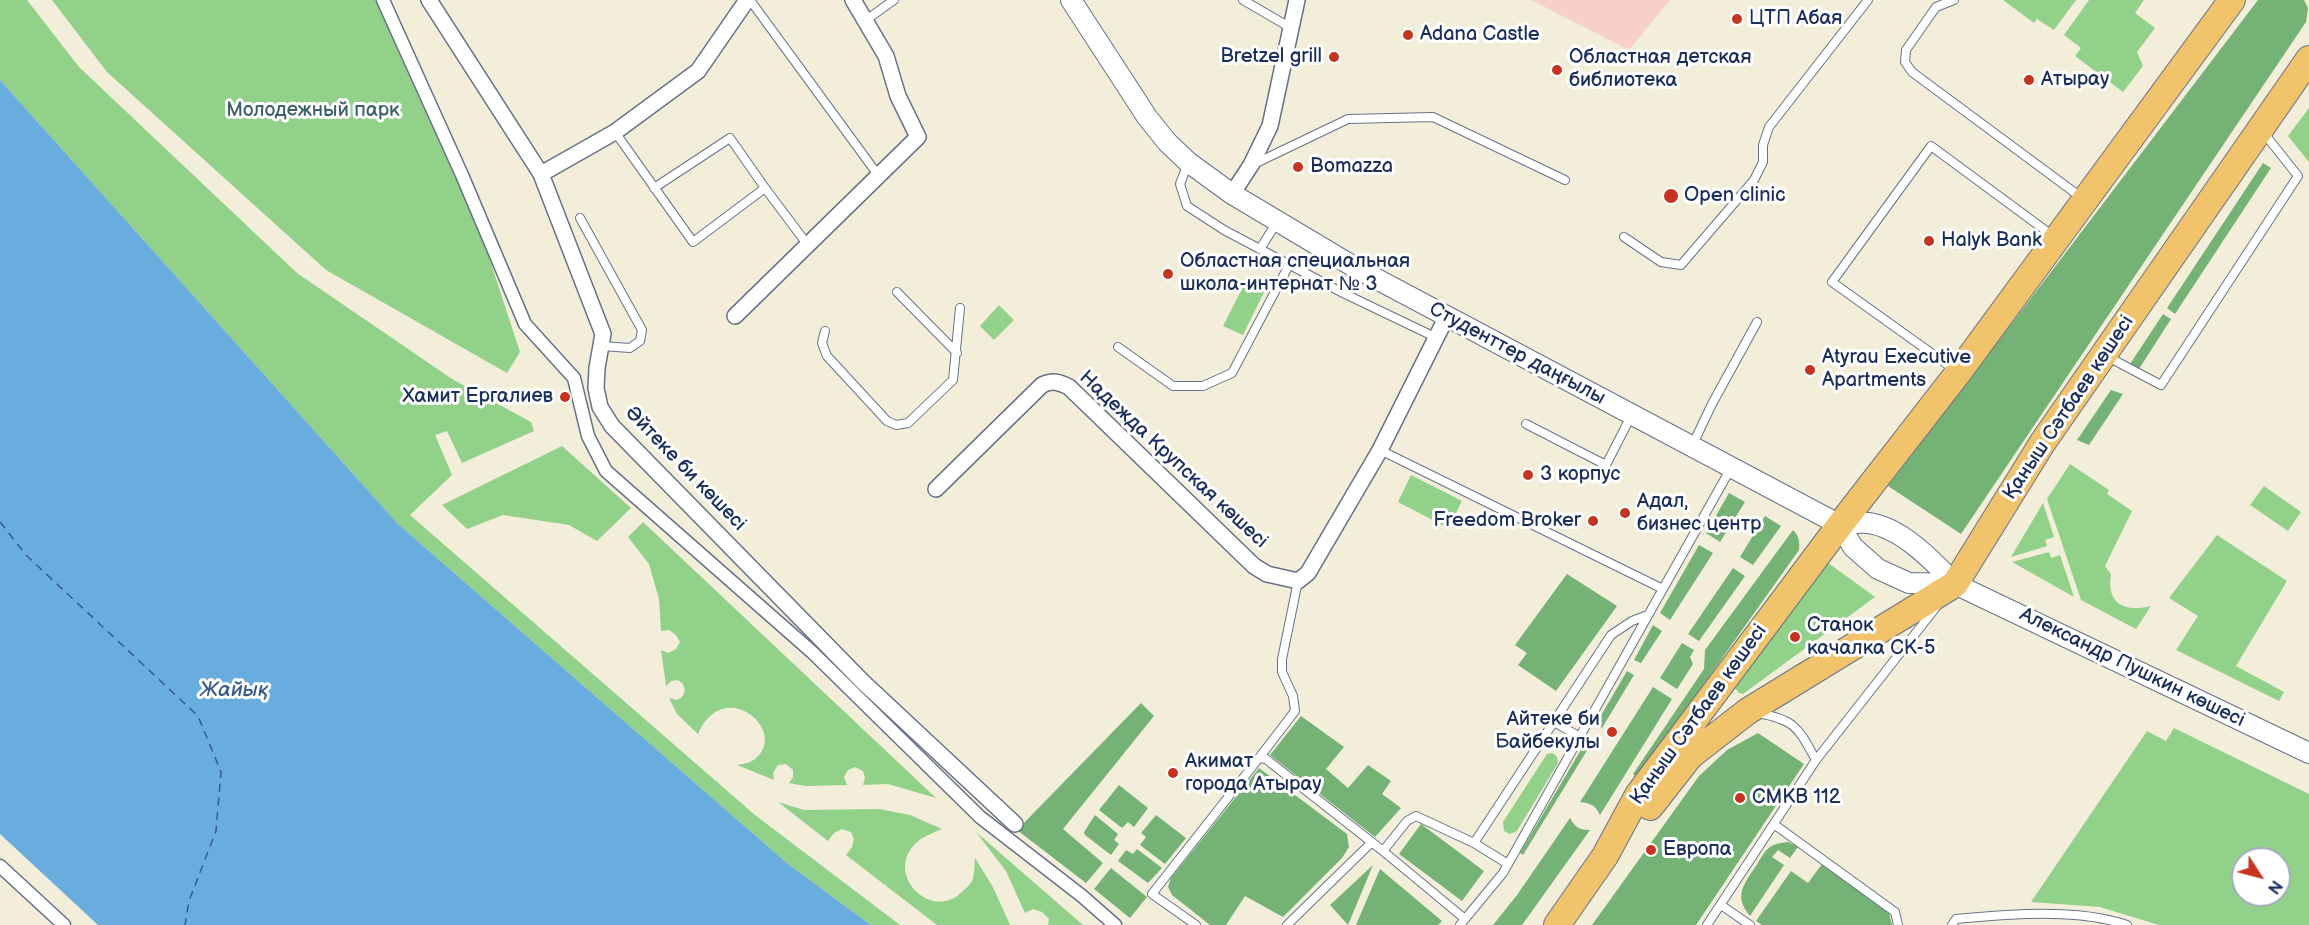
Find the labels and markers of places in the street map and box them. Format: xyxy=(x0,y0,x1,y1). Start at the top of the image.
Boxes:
place label: ЦТП Абая xyxy=(1749,7,1842,31)
marker: ЦТП Абая xyxy=(1730,12,1744,26)
place label: Adana Сastle xyxy=(1420,23,1540,47)
marker: Adana Сastle xyxy=(1401,28,1415,42)
place label: Bretzel grill xyxy=(1220,45,1322,69)
place label: Областная детская библиотека xyxy=(1569,46,1752,93)
marker: Bretzel grill xyxy=(1327,50,1341,64)
marker: Областная детская библиотека xyxy=(1550,63,1564,77)
place label: Атырау xyxy=(2041,68,2109,92)
marker: Атырау xyxy=(2022,73,2036,87)
place label: Bomazza xyxy=(1310,155,1393,179)
marker: Bomazza xyxy=(1291,160,1305,174)
place label: Open clinic xyxy=(1684,184,1786,208)
marker: Open clinic xyxy=(1662,187,1680,205)
place label: Halyk Bank xyxy=(1941,229,2042,253)
marker: Halyk Bank xyxy=(1922,234,1936,248)
place label: Областная специальная школа-интернат № 3 xyxy=(1180,250,1410,297)
marker: Областная специальная школа-интернат № 3 xyxy=(1161,267,1175,281)
place label: Atyrau Executive Apartments xyxy=(1822,346,1971,393)
marker: Atyrau Executive Apartments xyxy=(1803,363,1817,377)
place label: Хамит Ергалиев xyxy=(402,385,553,409)
marker: Хамит Ергалиев xyxy=(558,390,572,404)
place label: 3 корпус xyxy=(1540,463,1620,487)
marker: 3 корпус xyxy=(1521,468,1535,482)
place label: Адал, бизнес центр xyxy=(1637,490,1761,537)
marker: Адал, бизнес центр xyxy=(1618,506,1632,520)
place label: Freedom Broker xyxy=(1433,509,1581,533)
marker: Freedom Broker xyxy=(1586,514,1600,528)
place label: Станок качалка СК-5 xyxy=(1807,614,1935,661)
marker: Станок качалка СК-5 xyxy=(1788,630,1802,644)
place label: Айтеке би Байбекулы xyxy=(1495,708,1600,755)
marker: Айтеке би Байбекулы xyxy=(1605,725,1619,739)
place label: Акимат города Атырау xyxy=(1185,750,1321,797)
marker: Акимат города Атырау xyxy=(1166,766,1180,780)
place label: СМКВ 112 xyxy=(1752,786,1841,810)
marker: СМКВ 112 xyxy=(1733,791,1747,805)
place label: Европа xyxy=(1663,838,1732,862)
marker: Европа xyxy=(1644,843,1658,857)

